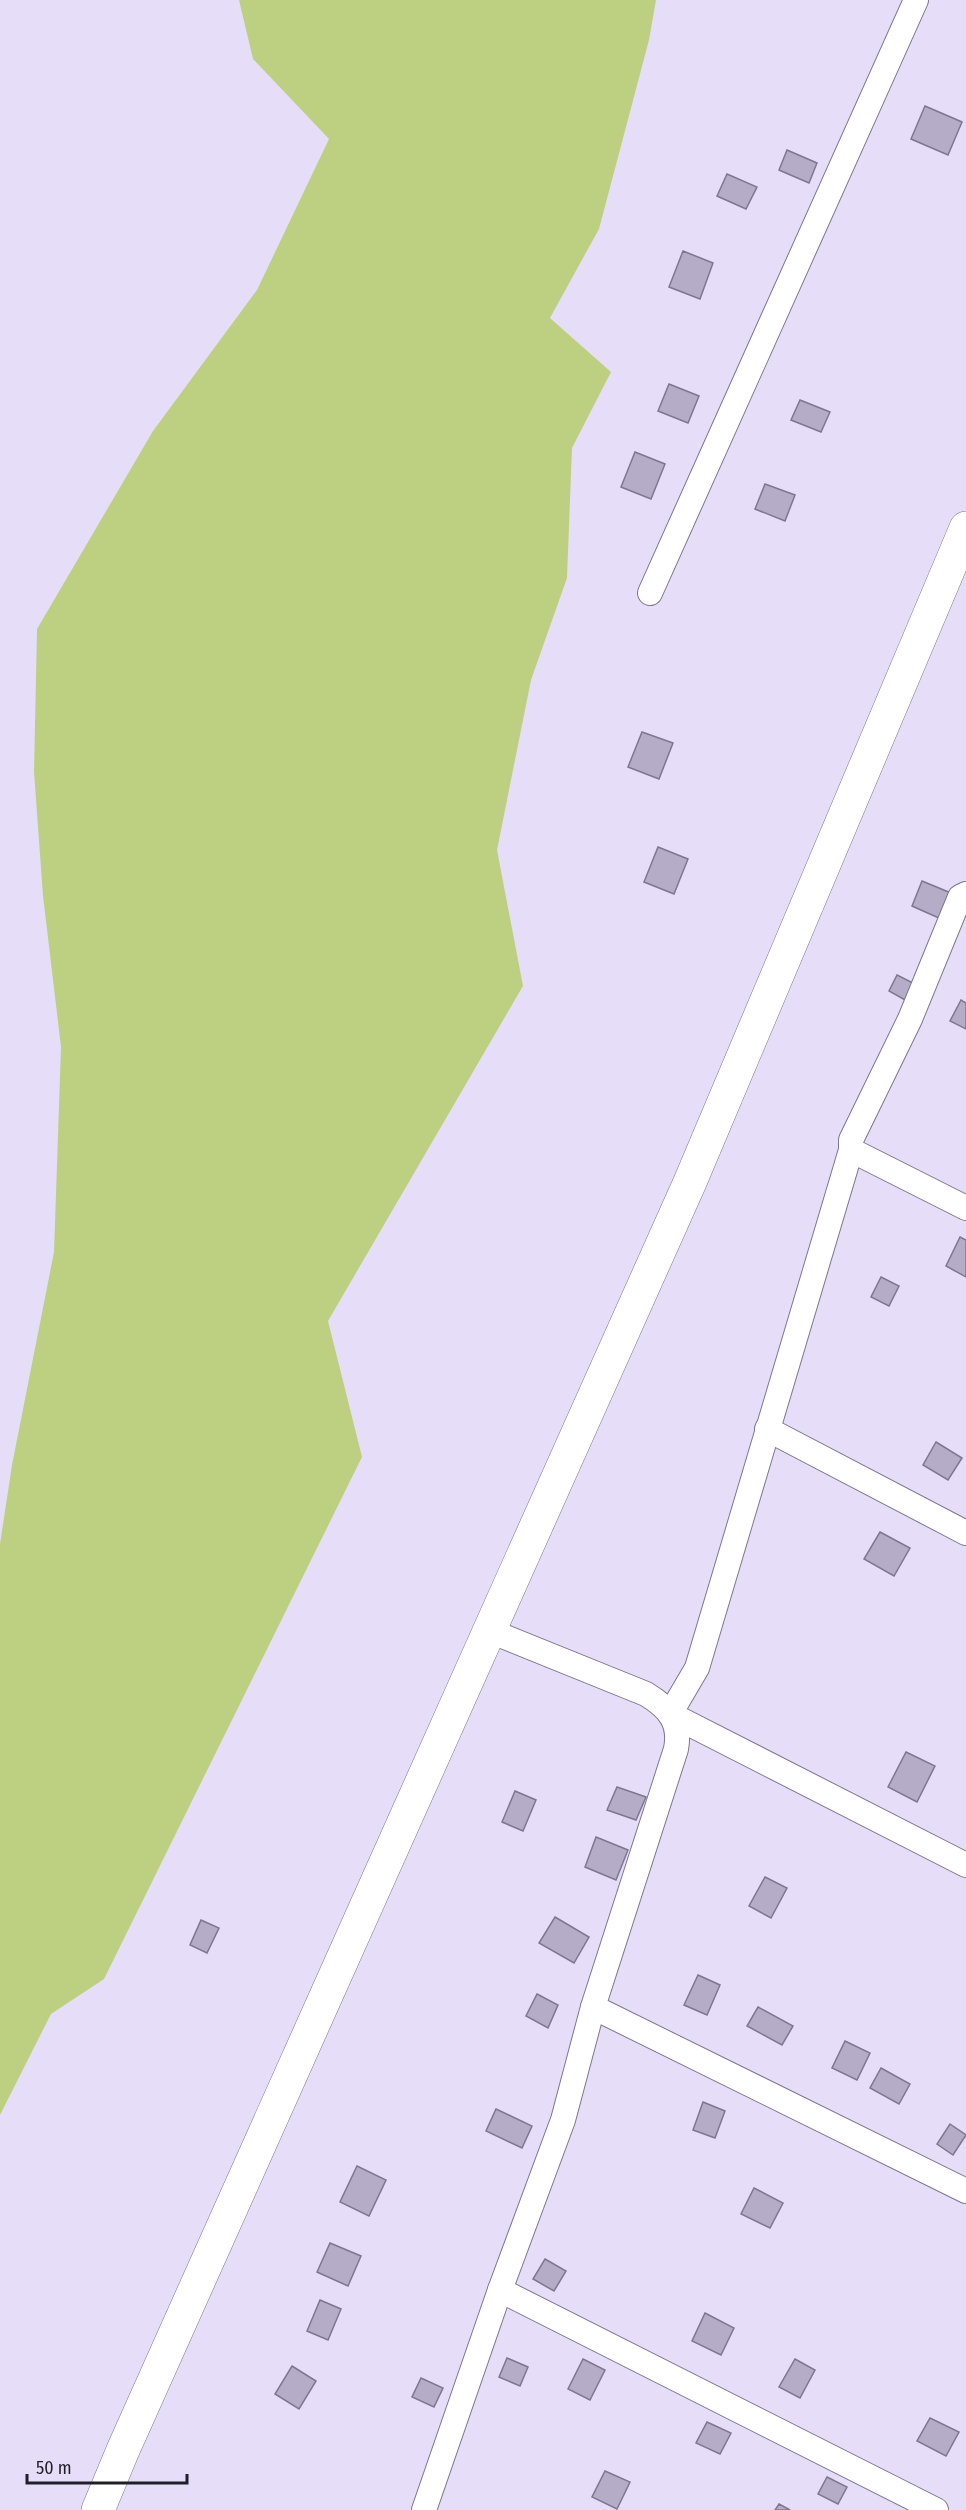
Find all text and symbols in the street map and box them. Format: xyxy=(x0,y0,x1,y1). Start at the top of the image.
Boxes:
scale bar xyxy=(27,2447,188,2485)
text: 50 m xyxy=(36,2457,72,2479)

